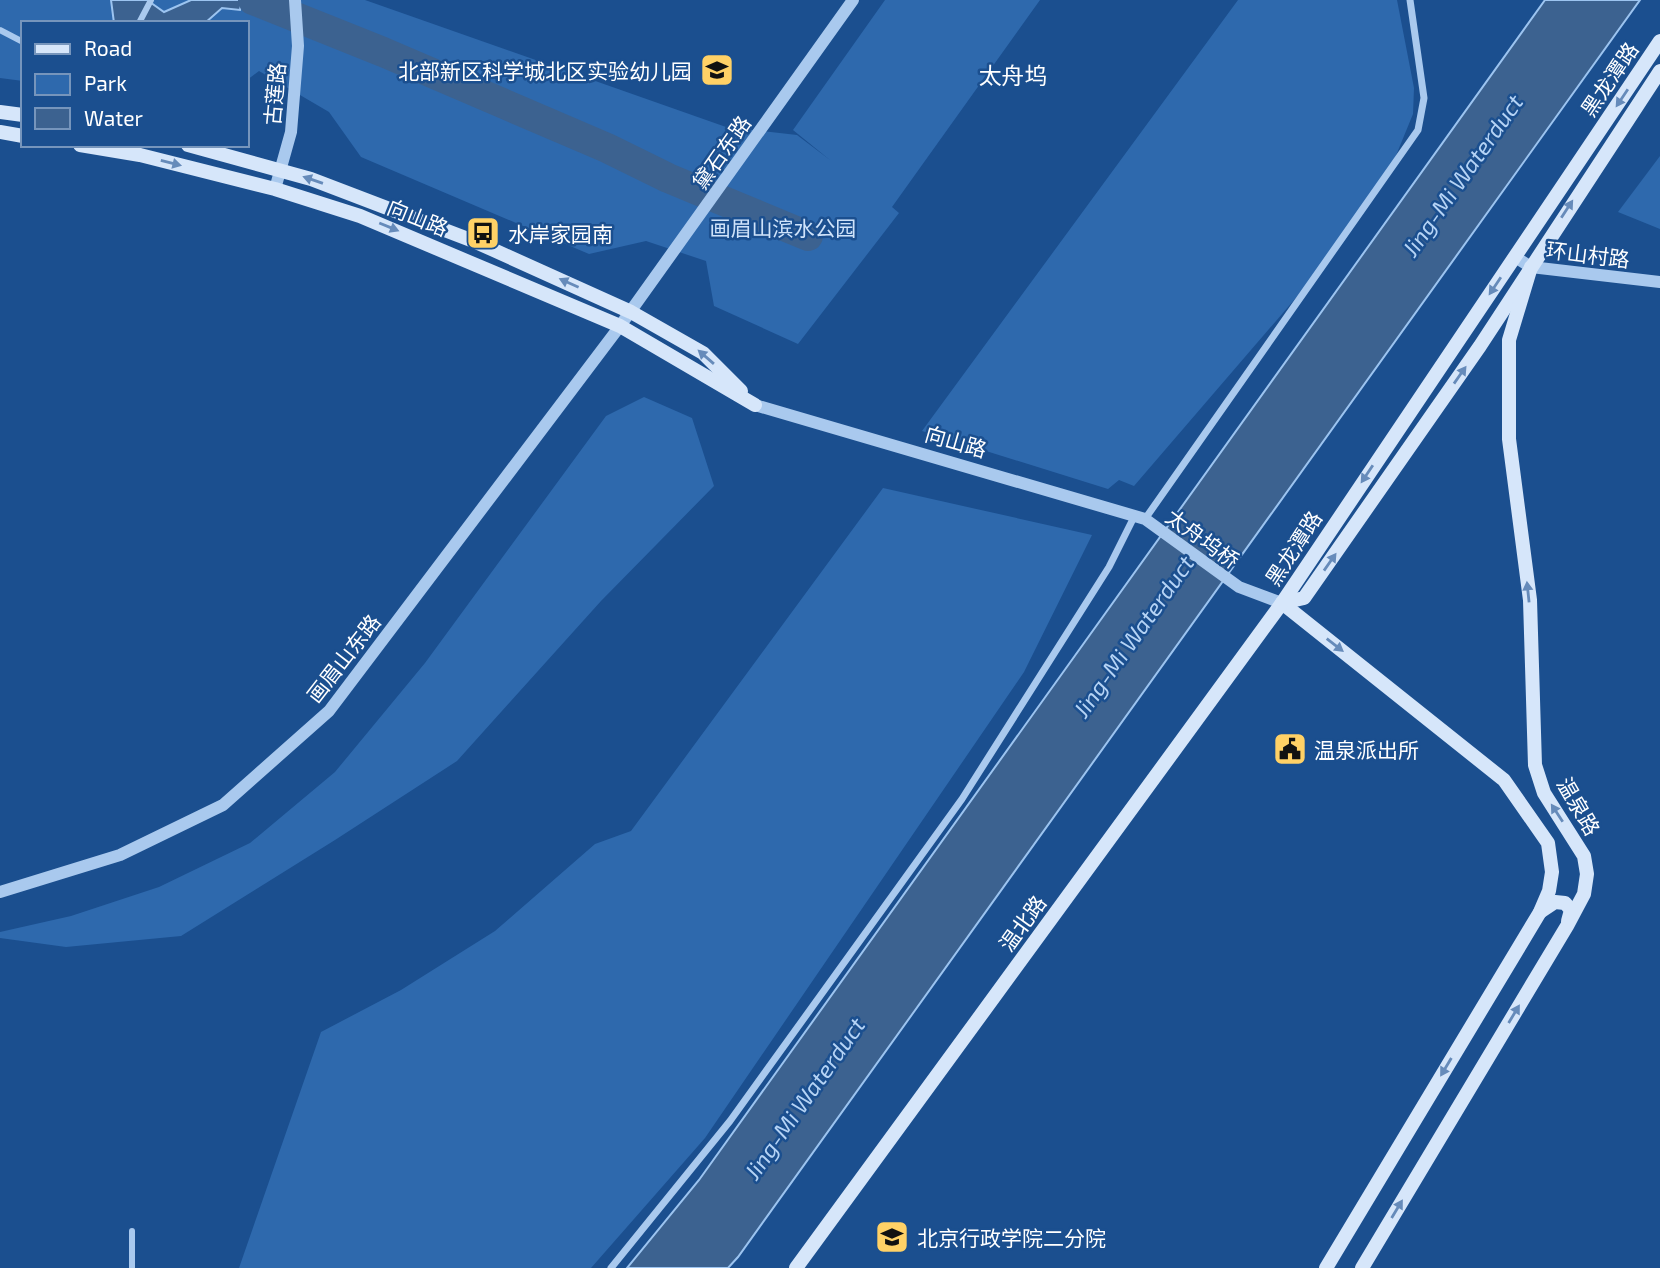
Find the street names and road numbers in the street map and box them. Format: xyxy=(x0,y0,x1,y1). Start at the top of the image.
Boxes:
street label: 黑龙潭路 xyxy=(1575,37,1643,121)
street label: 古莲路 xyxy=(259,62,289,126)
street label: 黛石东路 xyxy=(687,110,755,194)
street label: 向山路 xyxy=(384,194,452,240)
street label: 环山村路 xyxy=(1545,236,1631,272)
street label: 向山路 xyxy=(922,420,990,462)
street label: 太舟坞桥 xyxy=(1162,503,1244,573)
street label: 黑龙潭路 xyxy=(1260,506,1326,590)
street label: 画眉山东路 xyxy=(301,609,385,707)
street label: 温泉路 xyxy=(1552,772,1606,840)
street label: 温北路 xyxy=(993,890,1051,956)

